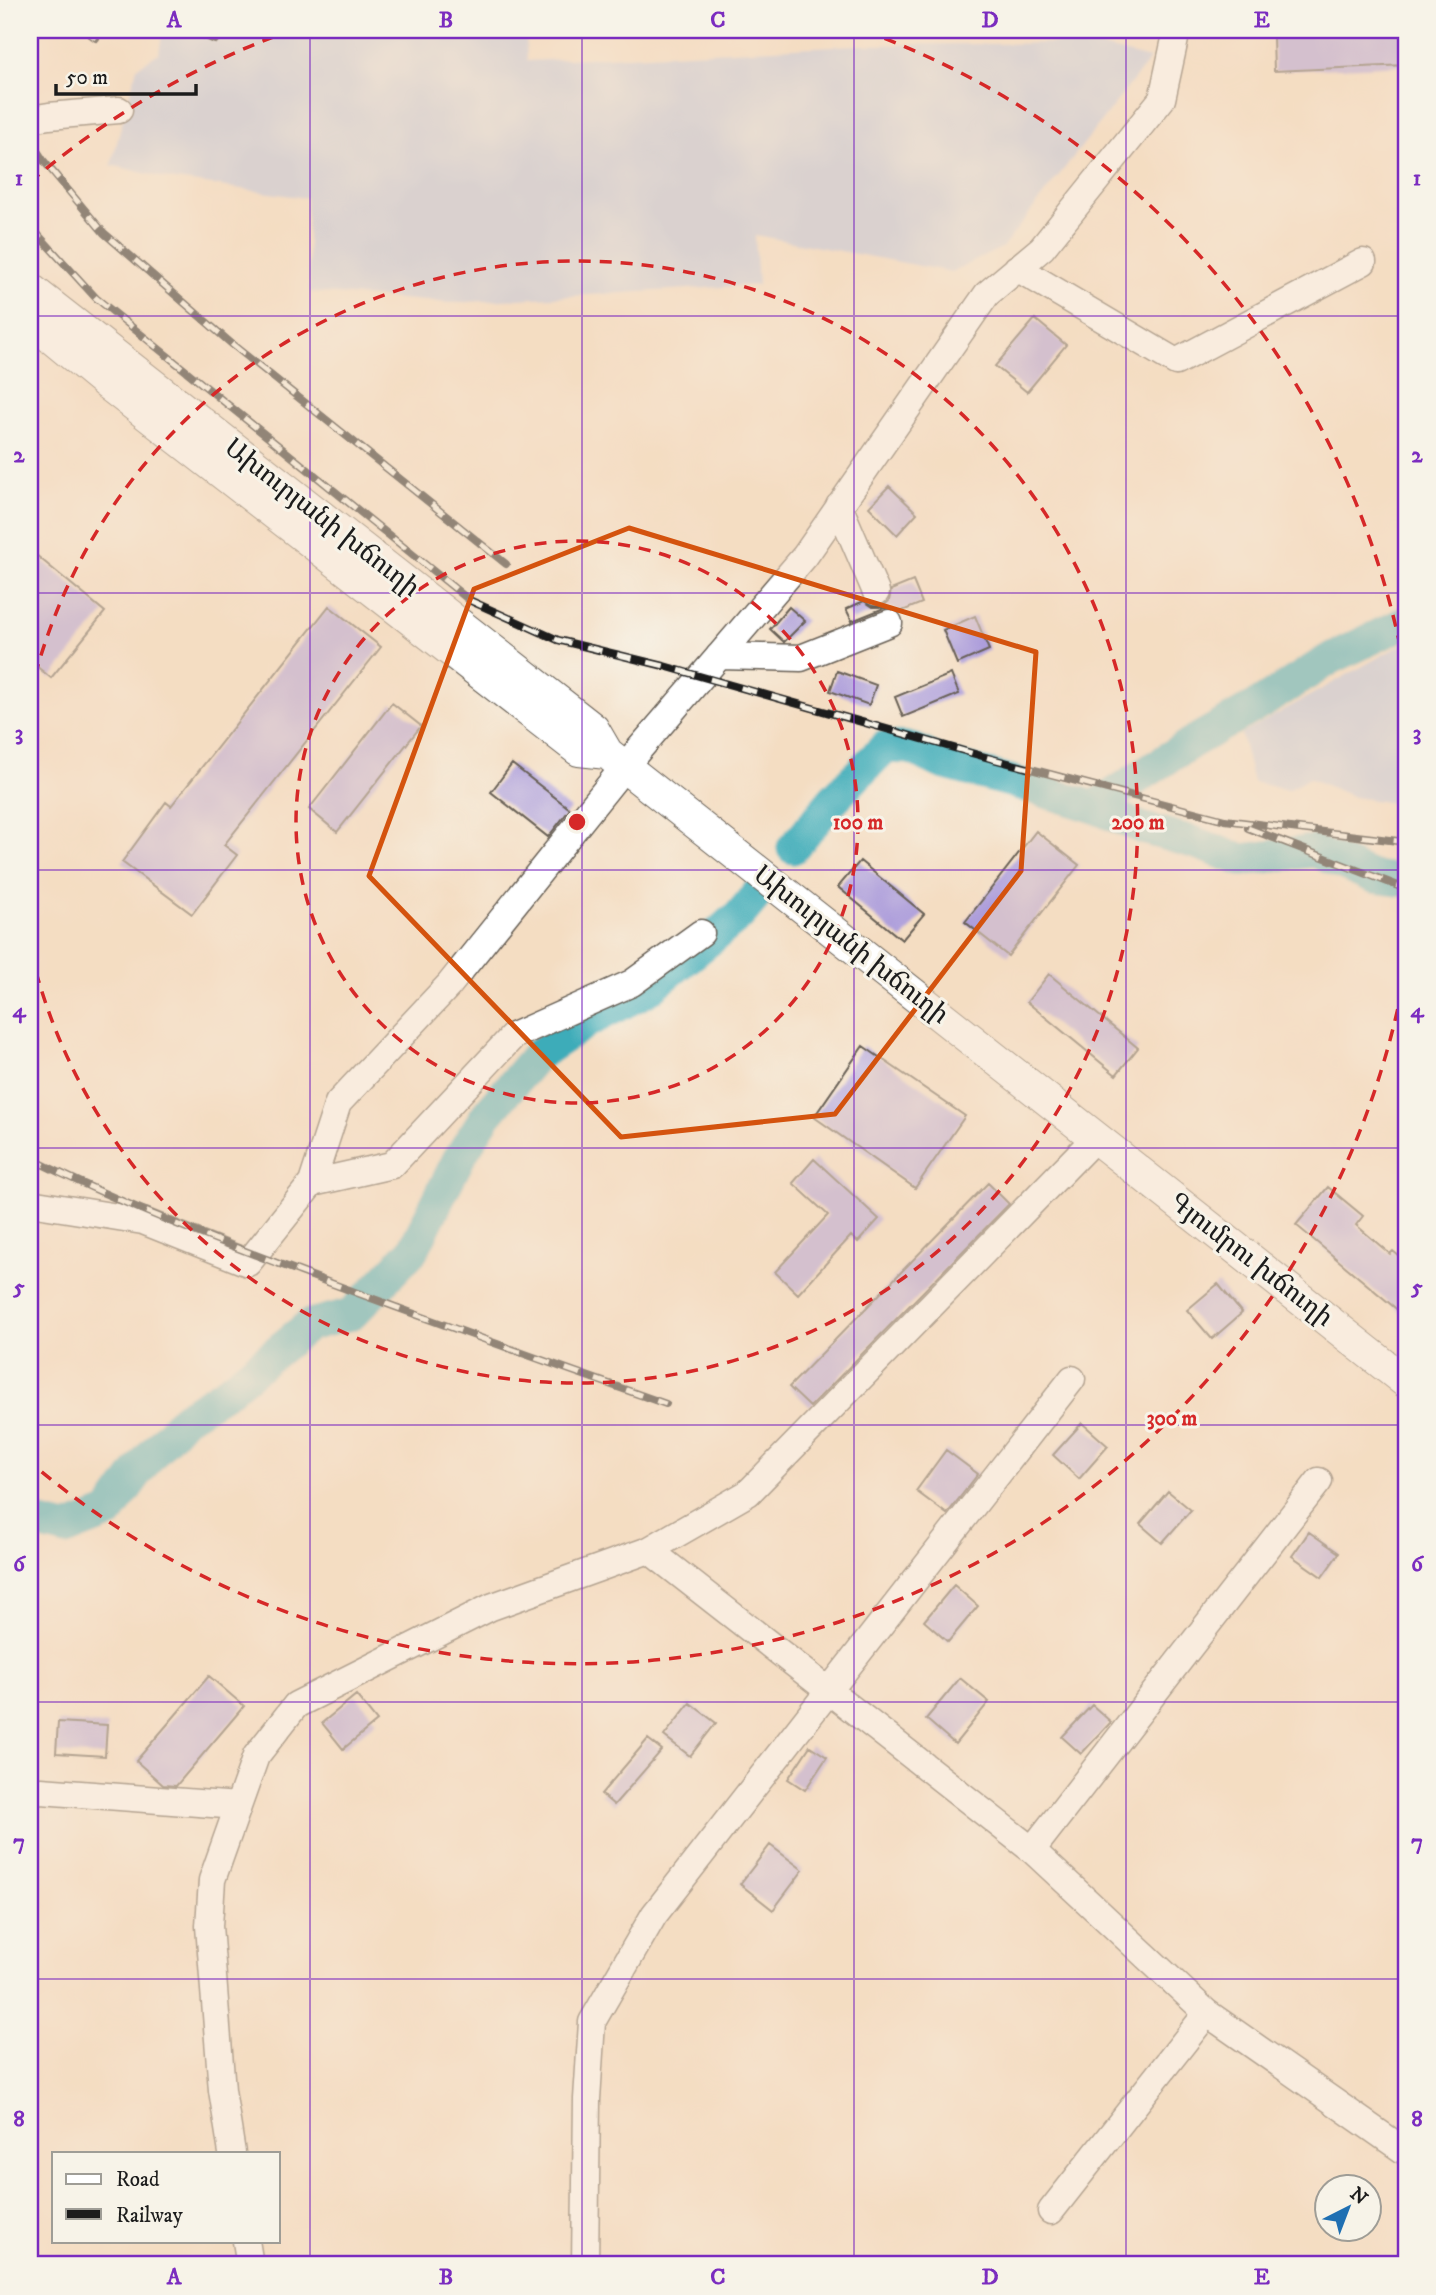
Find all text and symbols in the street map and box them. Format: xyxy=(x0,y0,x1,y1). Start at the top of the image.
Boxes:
text: A xyxy=(166,6,183,35)
text: B xyxy=(439,6,453,35)
text: C xyxy=(710,6,726,35)
text: D xyxy=(981,6,999,35)
text: E xyxy=(1254,6,1270,35)
scale bar xyxy=(56,52,196,96)
text: 50 m xyxy=(66,65,108,91)
text: 1 xyxy=(15,164,23,193)
text: 1 xyxy=(1413,164,1421,193)
street label: Ախուրյանի խճուղի xyxy=(218,431,426,605)
text: 2 xyxy=(13,441,25,470)
text: 2 xyxy=(1411,441,1423,470)
text: 3 xyxy=(15,719,23,748)
text: 3 xyxy=(1413,719,1421,748)
centre of rings xyxy=(565,810,589,834)
text: 100 m xyxy=(833,810,883,836)
text: 200 m xyxy=(1111,810,1165,836)
street label: Ախուրյանի խճուղի xyxy=(747,858,955,1032)
text: 4 xyxy=(12,996,27,1025)
text: 4 xyxy=(1410,996,1425,1025)
street label: Գյումրու խճուղի xyxy=(1163,1186,1340,1334)
text: 5 xyxy=(12,1273,25,1302)
text: 5 xyxy=(1410,1273,1423,1302)
text: 300 m xyxy=(1147,1406,1198,1432)
text: 6 xyxy=(13,1550,27,1579)
text: 6 xyxy=(1411,1550,1425,1579)
text: 7 xyxy=(13,1828,25,1857)
text: 7 xyxy=(1411,1828,1423,1857)
text: 8 xyxy=(13,2105,25,2134)
text: 8 xyxy=(1411,2105,1423,2134)
legend xyxy=(52,2152,280,2242)
text: Road xyxy=(116,2167,160,2193)
north arrow xyxy=(1314,2172,1384,2242)
text: N xyxy=(1345,2183,1372,2211)
text: Railway xyxy=(116,2203,184,2229)
text: A xyxy=(166,2263,183,2292)
text: B xyxy=(439,2263,453,2292)
text: C xyxy=(710,2263,726,2292)
text: D xyxy=(981,2263,999,2292)
text: E xyxy=(1254,2263,1270,2292)

